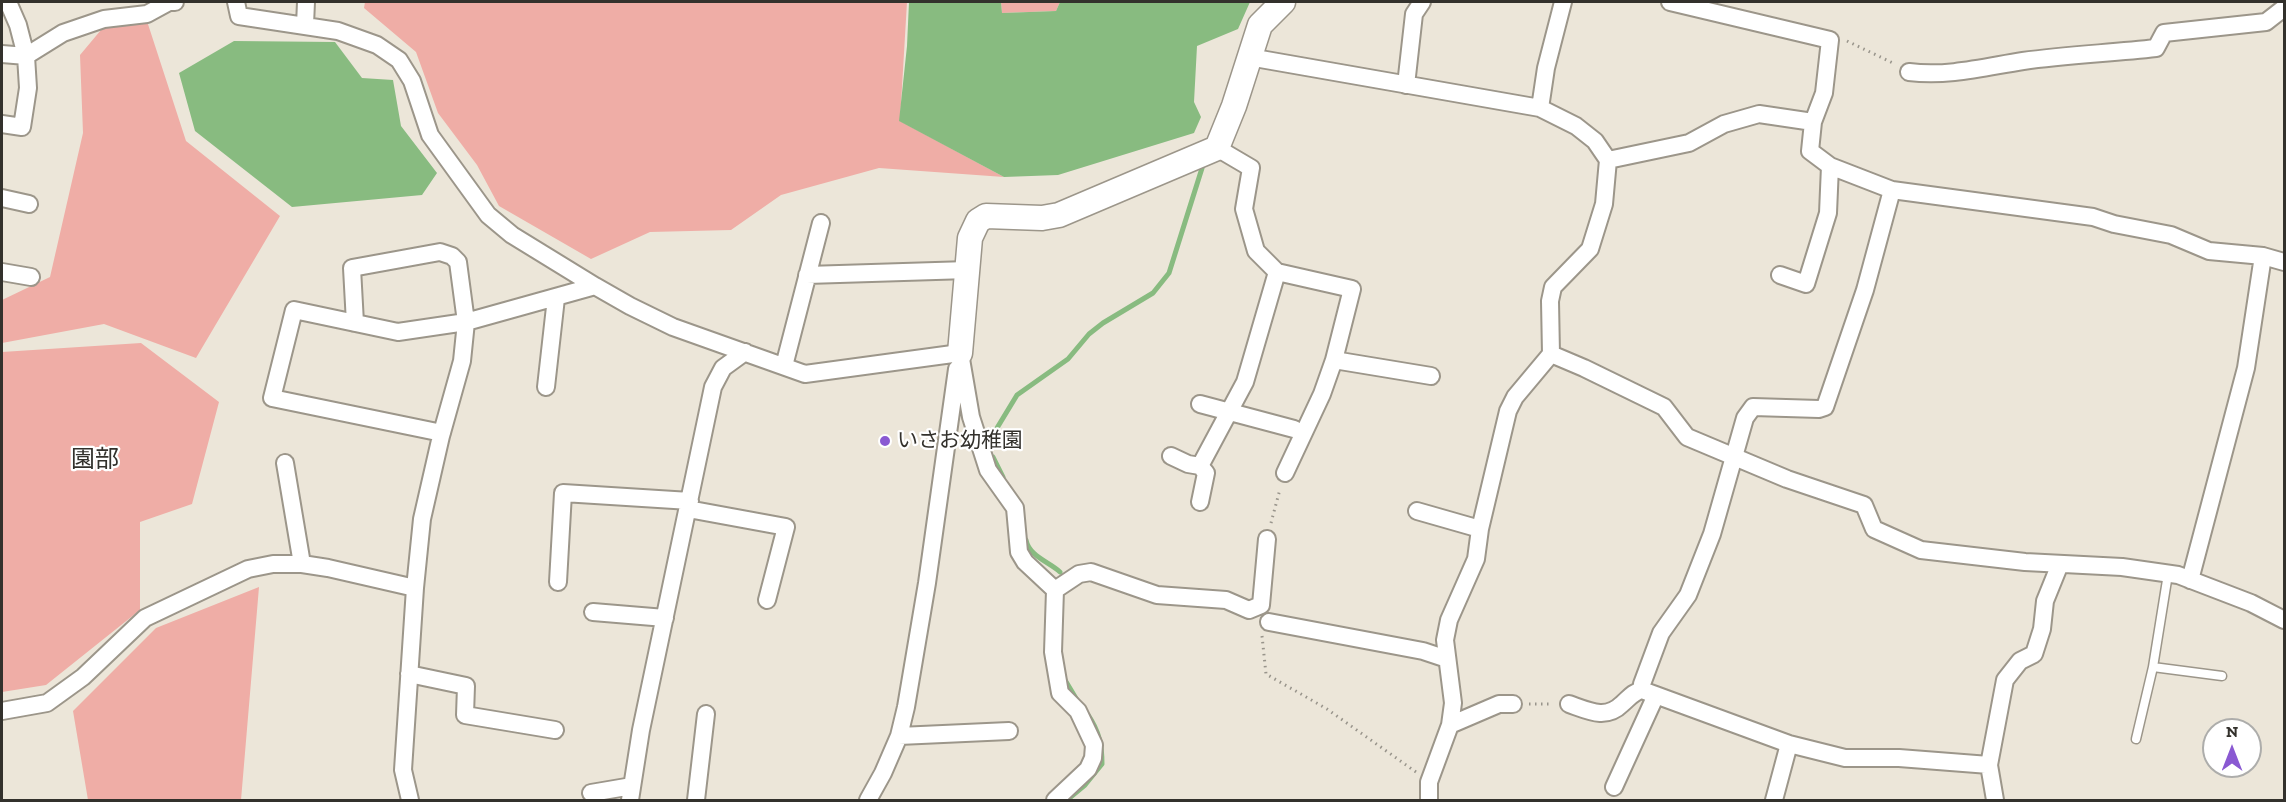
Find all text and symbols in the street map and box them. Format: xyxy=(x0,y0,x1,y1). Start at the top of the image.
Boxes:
place label: いさお幼稚園 xyxy=(897,428,1023,454)
marker: いさお幼稚園 xyxy=(878,434,892,448)
district label: 園部 xyxy=(71,446,119,474)
north arrow xyxy=(2202,718,2262,778)
text: N xyxy=(2226,722,2238,741)

